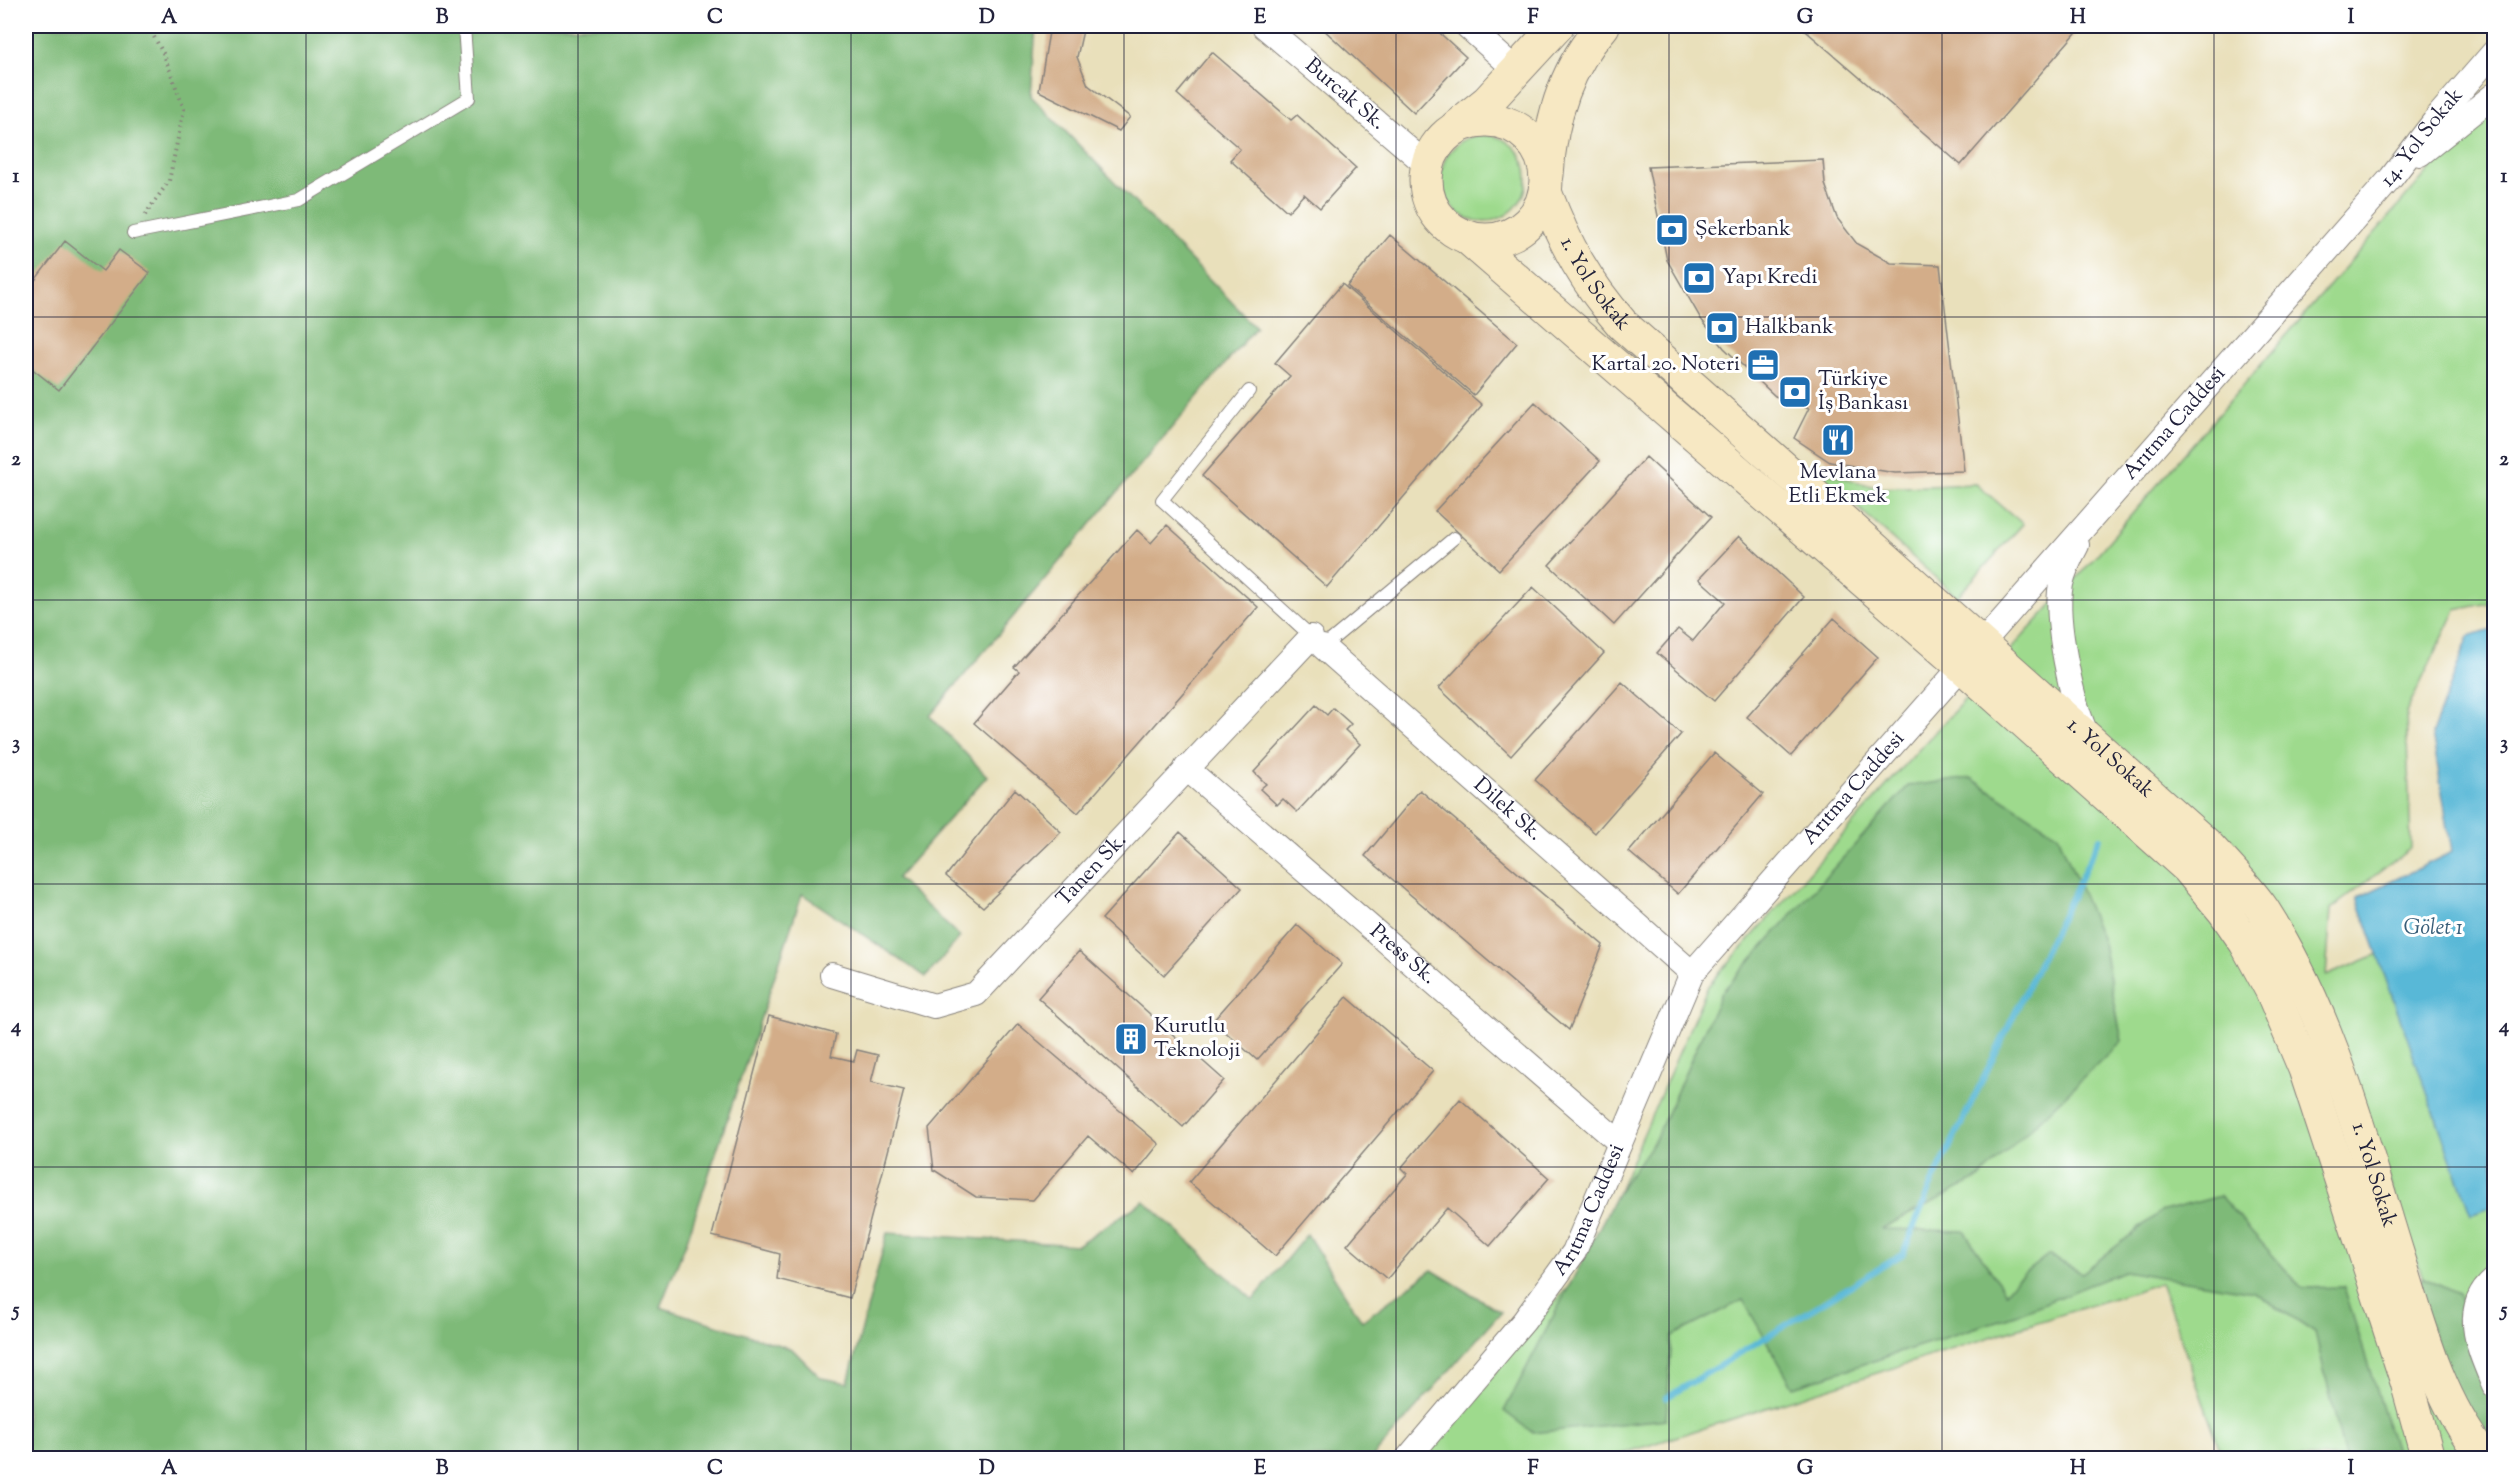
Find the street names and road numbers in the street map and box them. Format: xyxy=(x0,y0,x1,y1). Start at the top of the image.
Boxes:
street label: Burcak Sk. xyxy=(1298,52,1392,138)
street label: 14. Yol Sokak xyxy=(2374,82,2471,194)
street label: 1. Yol Sokak xyxy=(1552,232,1637,338)
street label: Arıtma Caddesi xyxy=(2117,360,2233,487)
street label: 1. Yol Sokak xyxy=(2060,711,2161,806)
street label: Arıtma Caddesi xyxy=(1796,725,1912,852)
street label: Dilek Sk. xyxy=(1466,771,1549,849)
street label: Tanen Sk. xyxy=(1050,827,1134,914)
street label: Press Sk. xyxy=(1362,918,1442,992)
street label: 1. Yol Sokak xyxy=(2343,1119,2404,1232)
street label: Arıtma Caddesi xyxy=(1546,1140,1633,1283)

